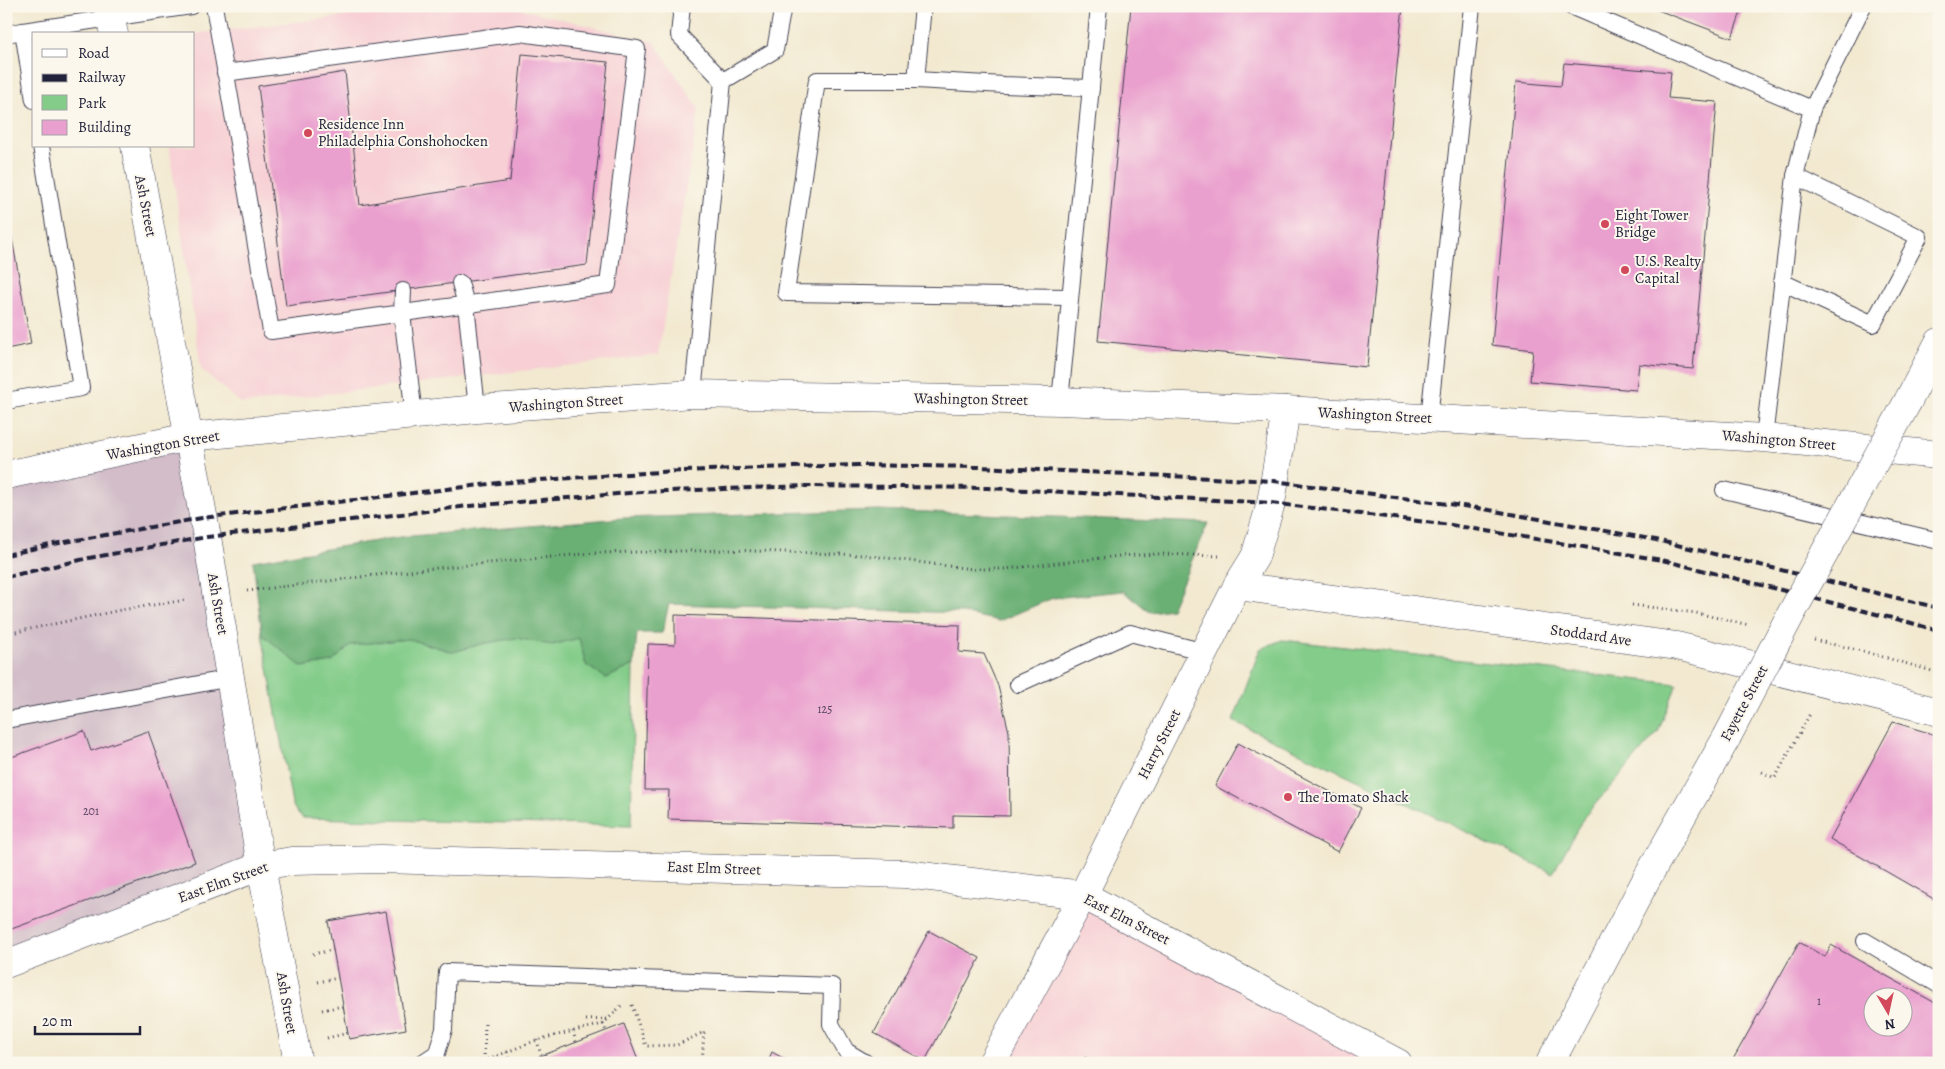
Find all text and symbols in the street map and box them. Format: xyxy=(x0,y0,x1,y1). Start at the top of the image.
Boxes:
legend xyxy=(32,32,195,148)
text: Road xyxy=(78,43,110,63)
text: Railway xyxy=(78,67,126,87)
text: Park xyxy=(78,93,107,113)
place label: Residence Inn Philadelphia Conshohocken xyxy=(318,114,488,151)
text: Building xyxy=(78,117,131,137)
marker: Residence Inn Philadelphia Conshohocken xyxy=(302,127,314,139)
street label: Ash Street xyxy=(130,172,162,239)
place label: Eight Tower Bridge xyxy=(1615,205,1689,242)
marker: Eight Tower Bridge xyxy=(1599,218,1611,230)
place label: U.S. Realty Capital xyxy=(1635,251,1701,288)
marker: U.S. Realty Capital xyxy=(1619,264,1631,276)
street label: Washington Street xyxy=(913,388,1028,410)
street label: Washington Street xyxy=(507,389,624,417)
street label: Washington Street xyxy=(1316,402,1433,428)
street label: Washington Street xyxy=(104,425,221,465)
street label: Washington Street xyxy=(1720,425,1837,455)
street label: Ash Street xyxy=(203,570,233,637)
street label: Stoddard Ave xyxy=(1549,619,1633,651)
street label: Fayette Street xyxy=(1716,661,1772,745)
house number: 125 xyxy=(818,701,832,717)
street label: Harry Street xyxy=(1133,705,1185,783)
place label: The Tomato Shack xyxy=(1298,787,1409,807)
marker: The Tomato Shack xyxy=(1282,791,1294,803)
house number: 201 xyxy=(83,803,99,819)
street label: East Elm Street xyxy=(175,856,271,908)
street label: East Elm Street xyxy=(666,856,762,880)
street label: East Elm Street xyxy=(1080,889,1174,949)
street label: Ash Street xyxy=(272,969,302,1036)
north arrow xyxy=(1862,986,1912,1036)
house number: 1 xyxy=(1817,993,1821,1009)
scale bar xyxy=(35,1004,140,1036)
text: 20 m xyxy=(42,1011,73,1031)
text: N xyxy=(1883,1014,1896,1035)

